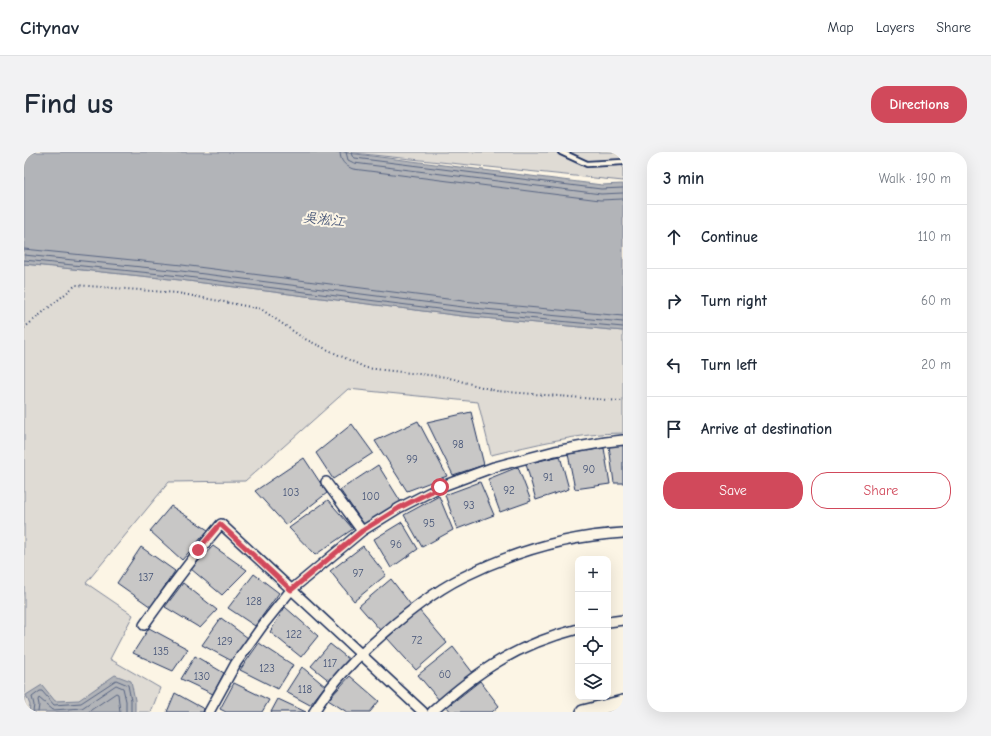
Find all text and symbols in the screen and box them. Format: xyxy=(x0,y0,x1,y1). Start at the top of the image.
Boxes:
text: Citynav xyxy=(20,17,79,39)
text: Map xyxy=(827,19,854,36)
text: Layers xyxy=(876,19,914,36)
text: Share xyxy=(936,19,971,36)
button: Directions xyxy=(871,86,967,123)
text: Find us xyxy=(24,88,113,120)
text: 3 min xyxy=(663,169,704,188)
text: Walk · 190 m xyxy=(879,171,951,186)
water label: 吴淞江 xyxy=(302,209,347,231)
icon: ahead xyxy=(663,226,685,248)
text: Continue xyxy=(701,228,758,246)
text: 110 m xyxy=(918,229,951,244)
icon: right xyxy=(663,290,685,312)
text: Turn right xyxy=(701,292,767,310)
text: 60 m xyxy=(921,293,951,308)
icon: left xyxy=(663,354,685,376)
text: Turn left xyxy=(701,356,757,374)
text: 20 m xyxy=(921,357,951,372)
icon: arrive xyxy=(663,418,685,440)
text: Arrive at destination xyxy=(701,420,832,438)
house number: 98 xyxy=(452,438,464,451)
house number: 99 xyxy=(406,453,418,466)
house number: 90 xyxy=(583,463,595,476)
house number: 91 xyxy=(543,471,553,484)
button: Save xyxy=(663,472,803,509)
button: Share xyxy=(811,472,951,509)
route start xyxy=(431,478,449,496)
house number: 92 xyxy=(503,484,515,497)
house number: 103 xyxy=(283,486,299,499)
house number: 100 xyxy=(362,490,380,503)
house number: 93 xyxy=(463,499,475,512)
house number: 95 xyxy=(423,517,435,530)
house number: 96 xyxy=(390,538,402,551)
route end xyxy=(189,541,207,559)
map controls xyxy=(575,556,611,700)
button: + xyxy=(575,556,611,592)
house number: 97 xyxy=(352,567,364,580)
house number: 137 xyxy=(138,571,154,584)
button: − xyxy=(575,592,611,628)
house number: 128 xyxy=(246,595,262,608)
house number: 122 xyxy=(286,628,302,641)
button: locate xyxy=(575,628,611,664)
house number: 72 xyxy=(412,634,423,647)
house number: 129 xyxy=(217,635,233,648)
house number: 135 xyxy=(153,645,169,658)
house number: 117 xyxy=(323,657,337,670)
house number: 123 xyxy=(259,662,275,675)
button: layers xyxy=(575,664,611,700)
house number: 60 xyxy=(439,668,451,681)
house number: 130 xyxy=(194,670,210,683)
house number: 118 xyxy=(298,683,313,696)

